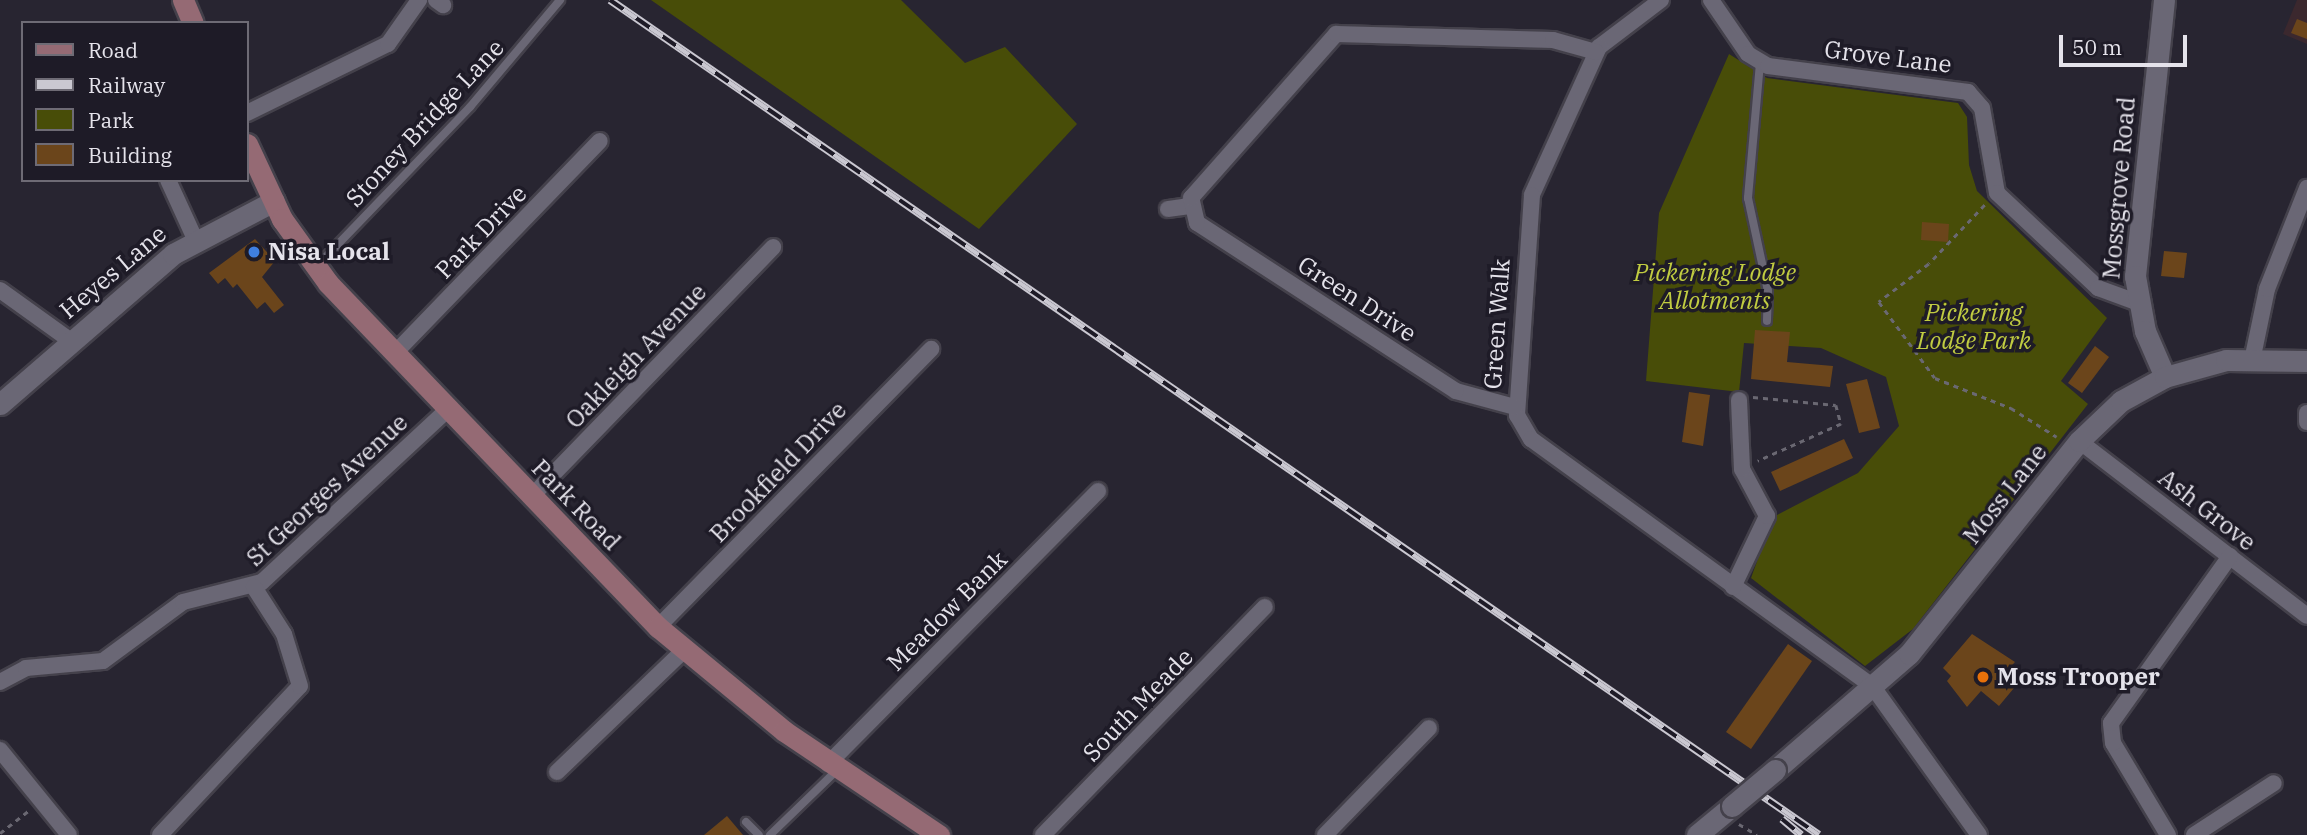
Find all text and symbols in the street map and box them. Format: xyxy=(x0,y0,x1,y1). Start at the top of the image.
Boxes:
legend xyxy=(21,21,248,182)
scale bar xyxy=(2062,21,2190,65)
street label: Stoney Bridge Lane xyxy=(340,33,510,213)
text: 50 m xyxy=(2072,33,2122,61)
street label: Grove Lane xyxy=(1823,35,1953,79)
text: Road xyxy=(88,36,138,64)
text: Railway xyxy=(88,71,165,99)
street label: Mossgrove Road xyxy=(2097,96,2141,280)
text: Park xyxy=(88,106,134,134)
text: Building xyxy=(88,141,172,169)
street label: Park Drive xyxy=(429,179,533,285)
street label: Heyes Lane xyxy=(54,219,172,325)
place label: Nisa Local xyxy=(268,238,390,266)
marker: Nisa Local xyxy=(246,244,262,260)
street label: Green Drive xyxy=(1292,250,1422,348)
street label: Green Walk xyxy=(1478,258,1516,390)
park label: Pickering Lodge Allotments xyxy=(1634,259,1796,315)
street label: Oakleigh Avenue xyxy=(560,278,712,434)
park label: Pickering Lodge Park xyxy=(1917,299,2031,355)
street label: Brookfield Drive xyxy=(704,396,852,548)
street label: St Georges Avenue xyxy=(240,408,414,572)
street label: Moss Lane xyxy=(1957,438,2053,550)
street label: Park Road xyxy=(526,454,626,556)
street label: Ash Grove xyxy=(2153,463,2261,557)
street label: Meadow Bank xyxy=(881,545,1013,677)
street label: South Meade xyxy=(1077,642,1199,768)
place label: Moss Trooper xyxy=(1997,663,2160,691)
marker: Moss Trooper xyxy=(1975,669,1991,685)

